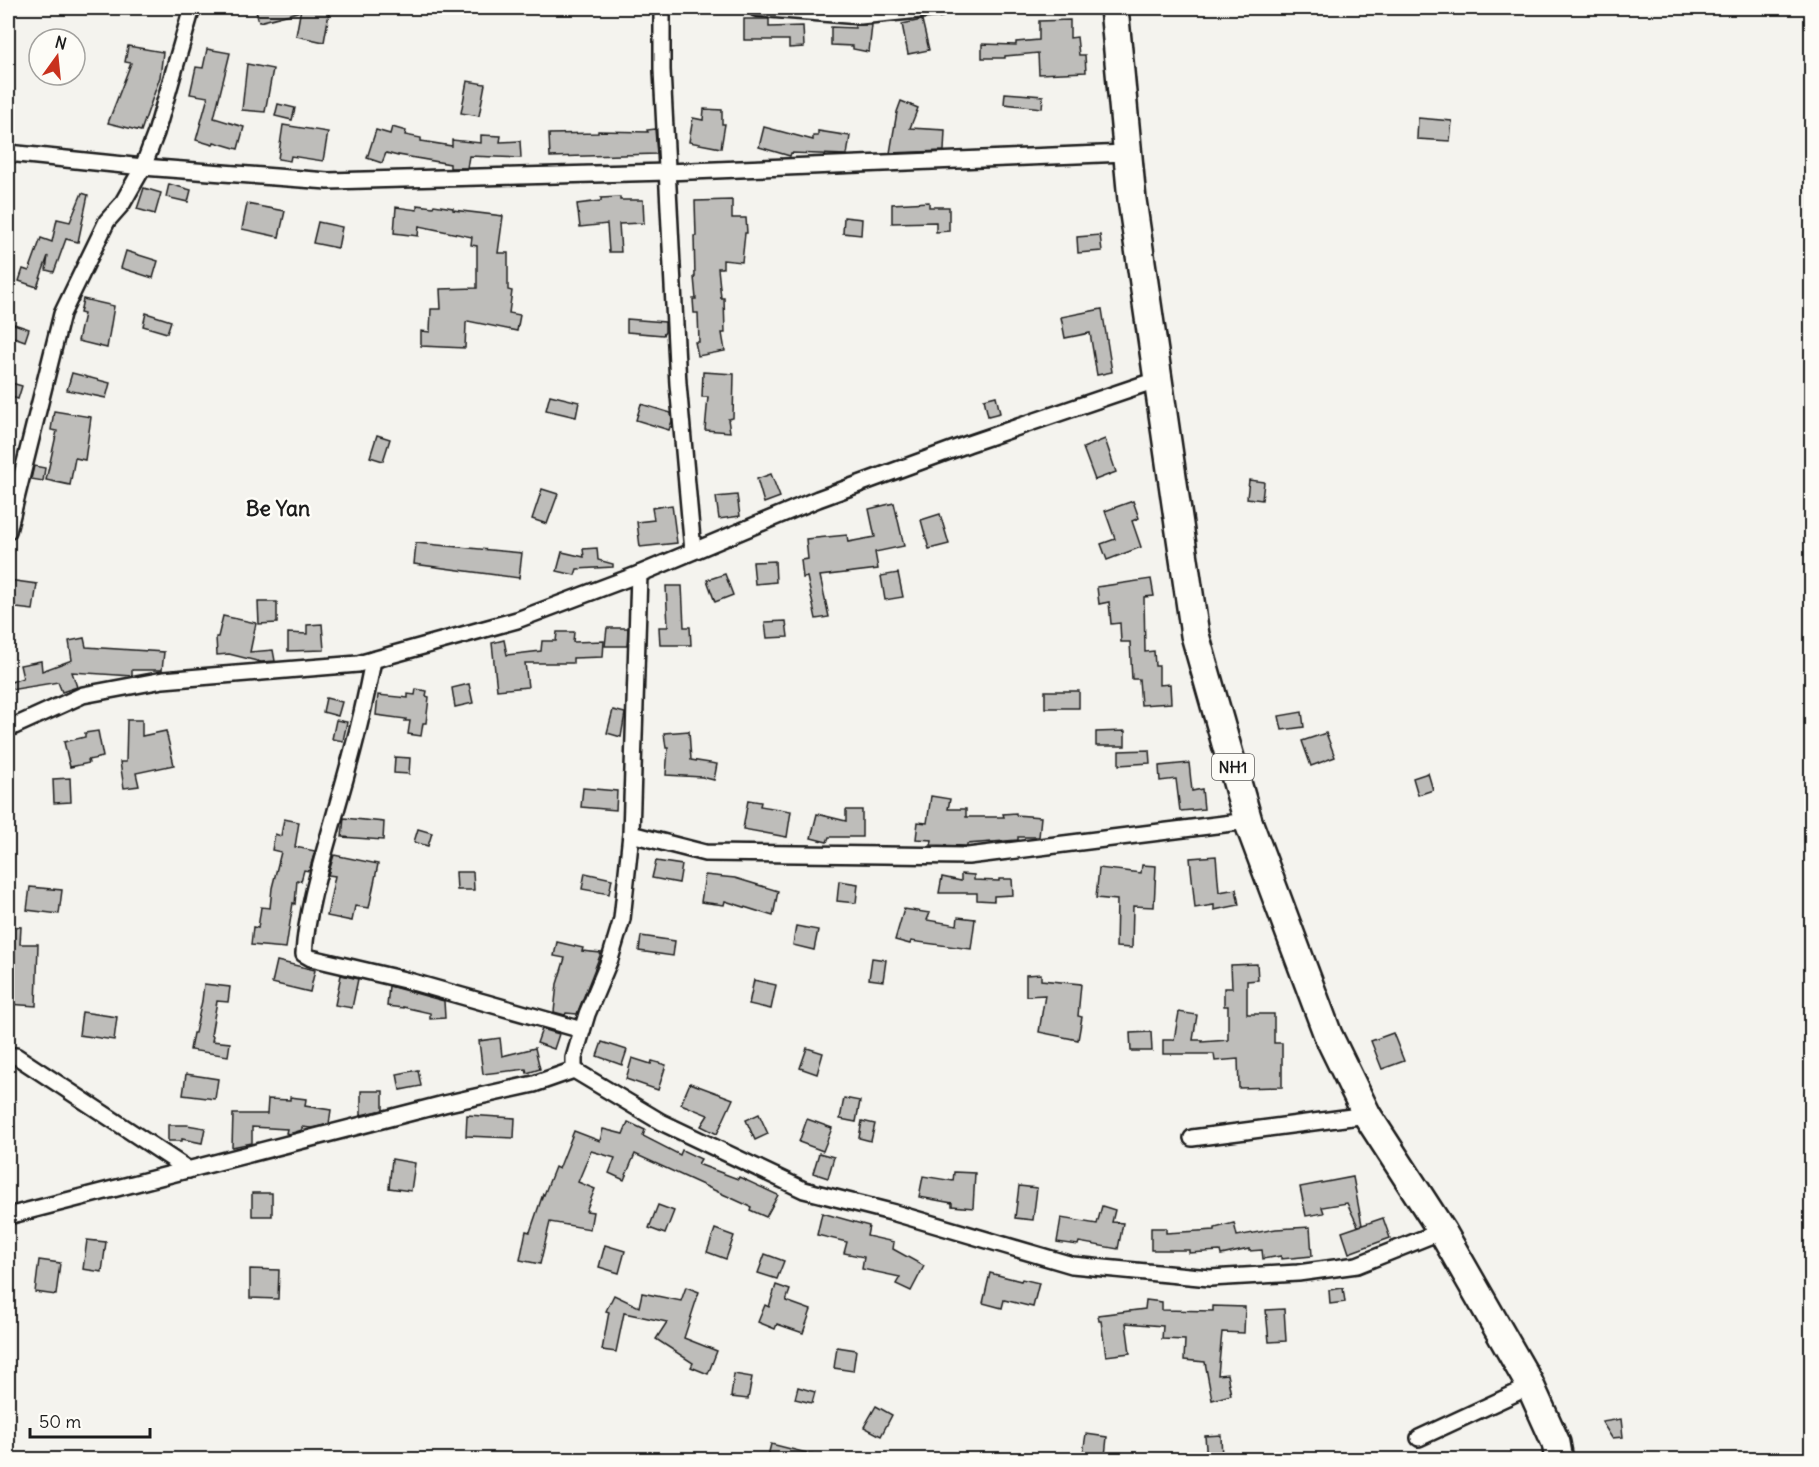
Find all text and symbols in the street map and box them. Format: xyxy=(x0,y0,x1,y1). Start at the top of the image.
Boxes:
north arrow xyxy=(27,27,87,87)
text: N xyxy=(53,31,69,54)
district label: Be Yan xyxy=(246,495,310,522)
road number: NH1 xyxy=(1212,754,1254,780)
scale bar xyxy=(30,1401,150,1439)
text: 50 m xyxy=(39,1410,81,1433)

